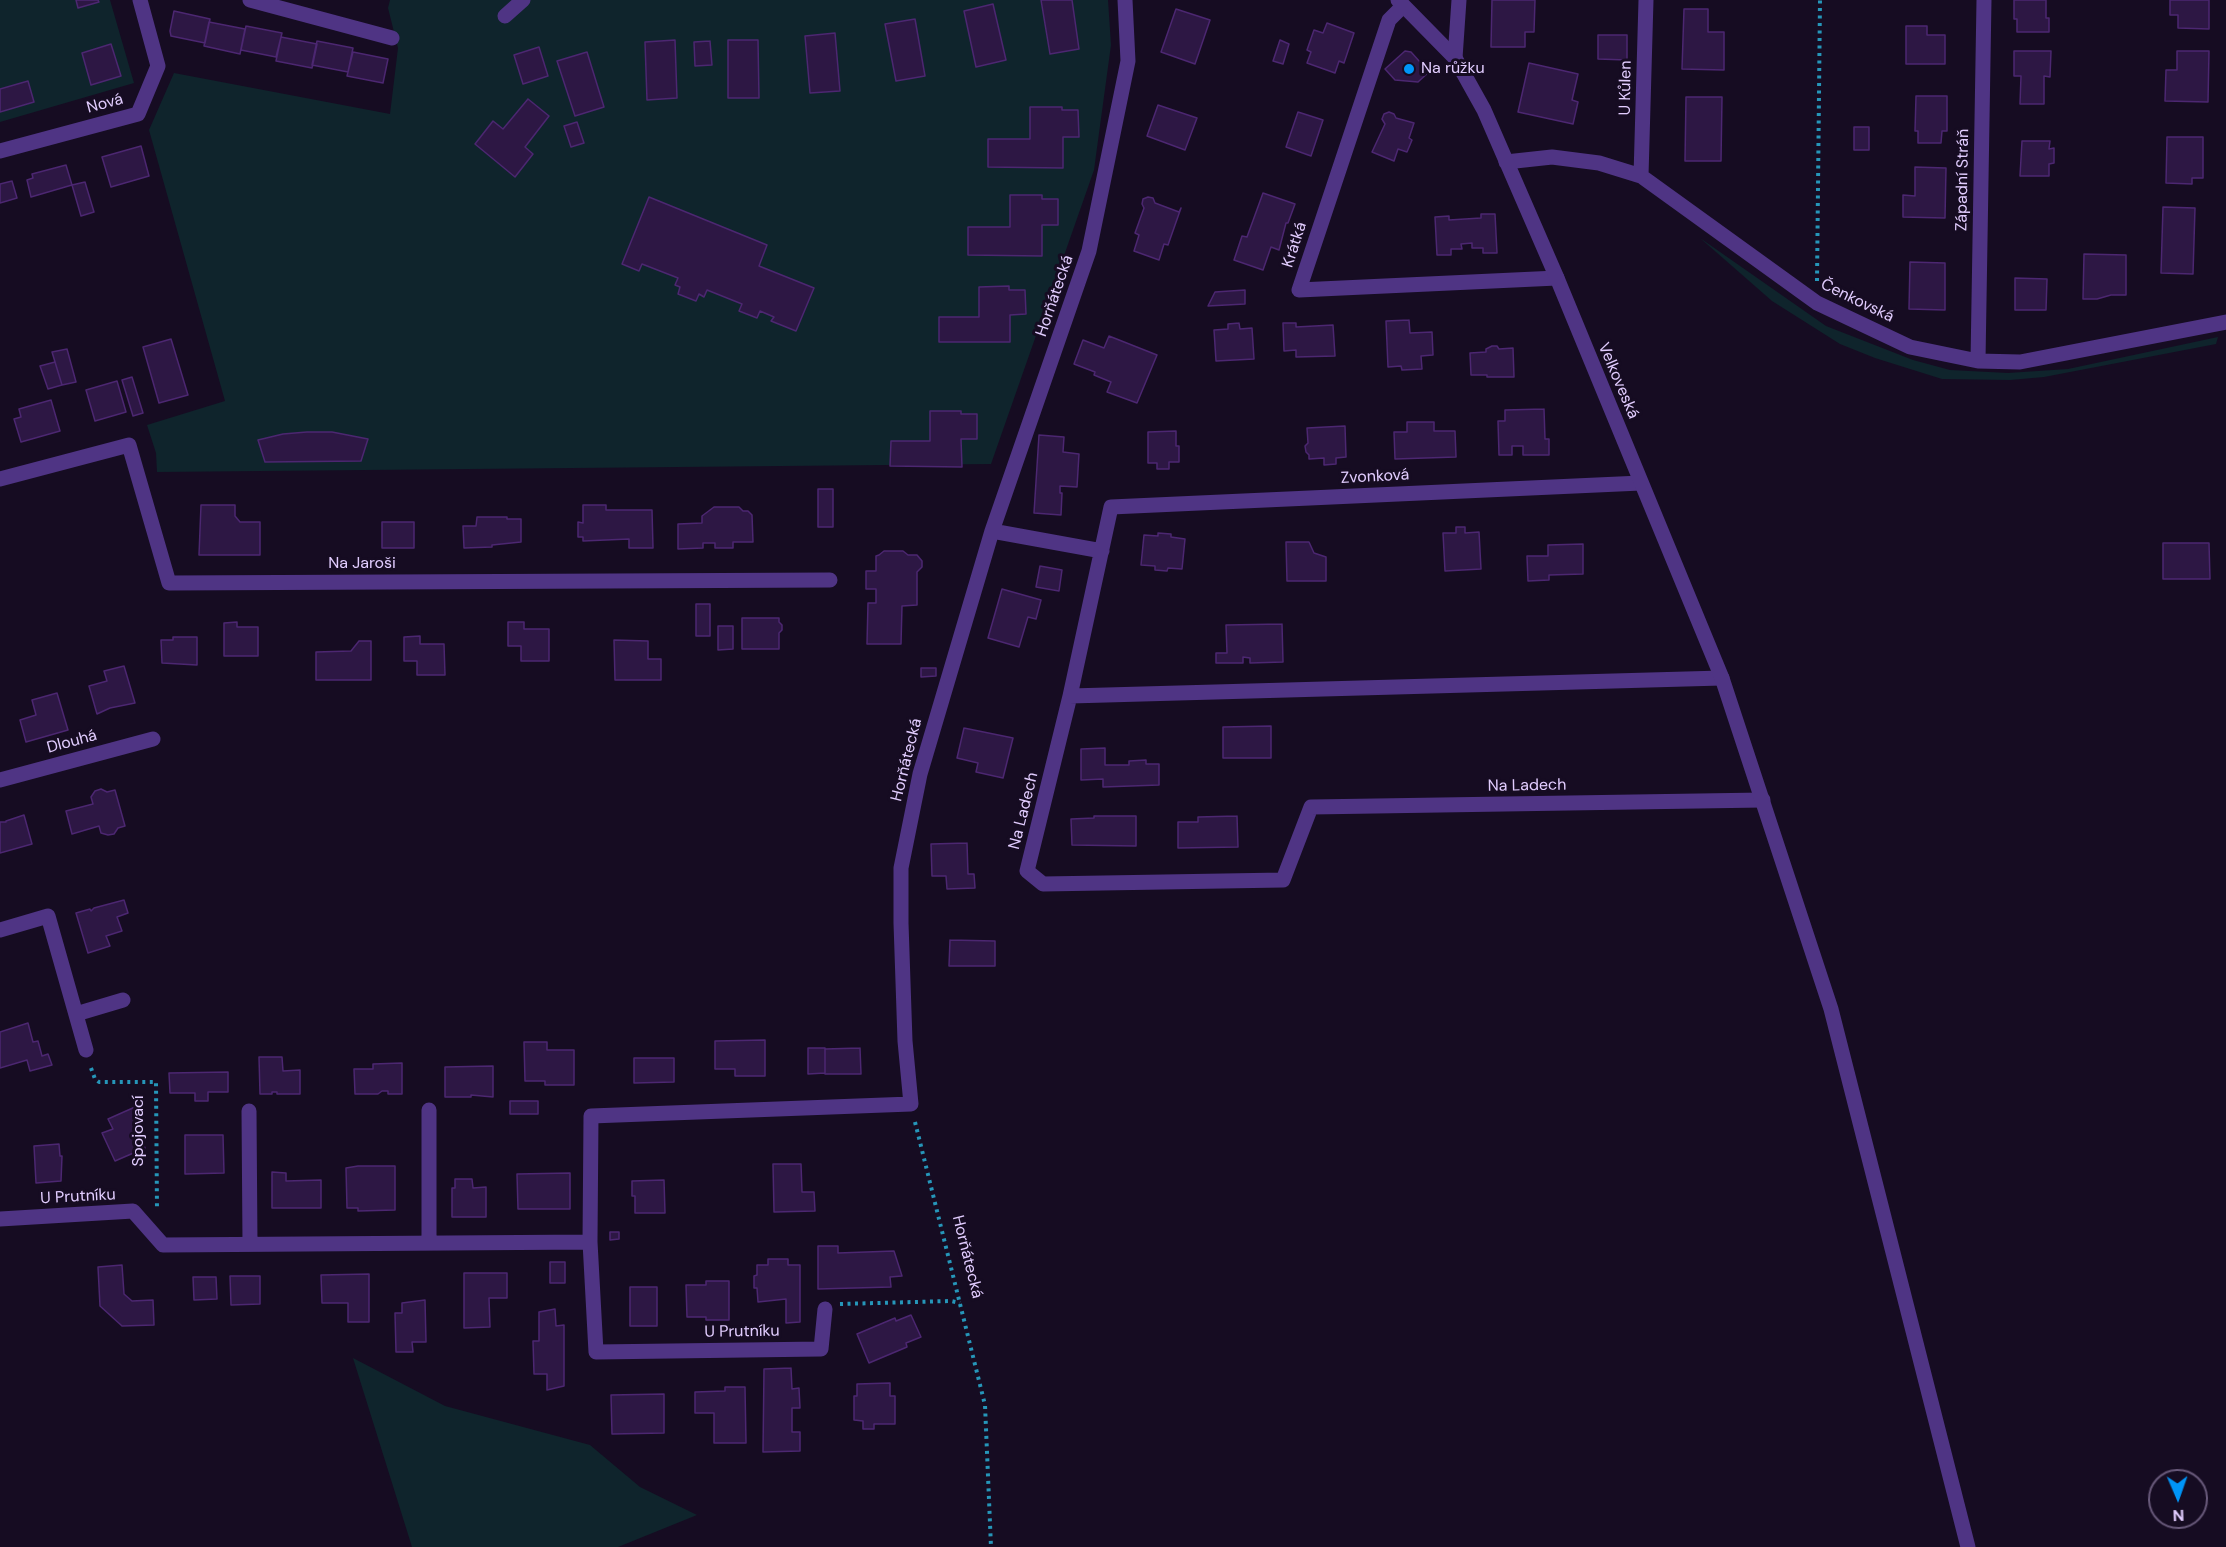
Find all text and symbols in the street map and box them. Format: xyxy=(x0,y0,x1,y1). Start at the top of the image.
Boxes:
place label: Na růžku xyxy=(1421,59,1485,79)
street label: U Kůlen xyxy=(1616,60,1636,116)
marker: Na růžku xyxy=(1402,62,1416,76)
street label: Nová xyxy=(85,90,125,118)
street label: Západní Stráň xyxy=(1953,129,1973,231)
street label: Krátká xyxy=(1279,220,1311,270)
street label: Horňátecká xyxy=(1032,253,1078,339)
street label: Čenkovská xyxy=(1817,275,1897,327)
street label: Velkoveská xyxy=(1593,340,1643,422)
street label: Zvonková xyxy=(1340,466,1410,488)
street label: Na Jaroši xyxy=(328,554,396,574)
street label: Horňátecká xyxy=(887,716,927,804)
street label: Dlouhá xyxy=(45,726,99,758)
street label: Na Ladech xyxy=(1005,771,1043,851)
street label: Na Ladech xyxy=(1488,776,1566,796)
street label: Spojovací xyxy=(129,1095,149,1167)
street label: U Prutníku xyxy=(40,1185,116,1209)
street label: Horňátecká xyxy=(947,1213,987,1301)
street label: U Prutníku xyxy=(704,1322,780,1342)
north arrow xyxy=(2148,1469,2208,1529)
text: N xyxy=(2172,1505,2185,1526)

